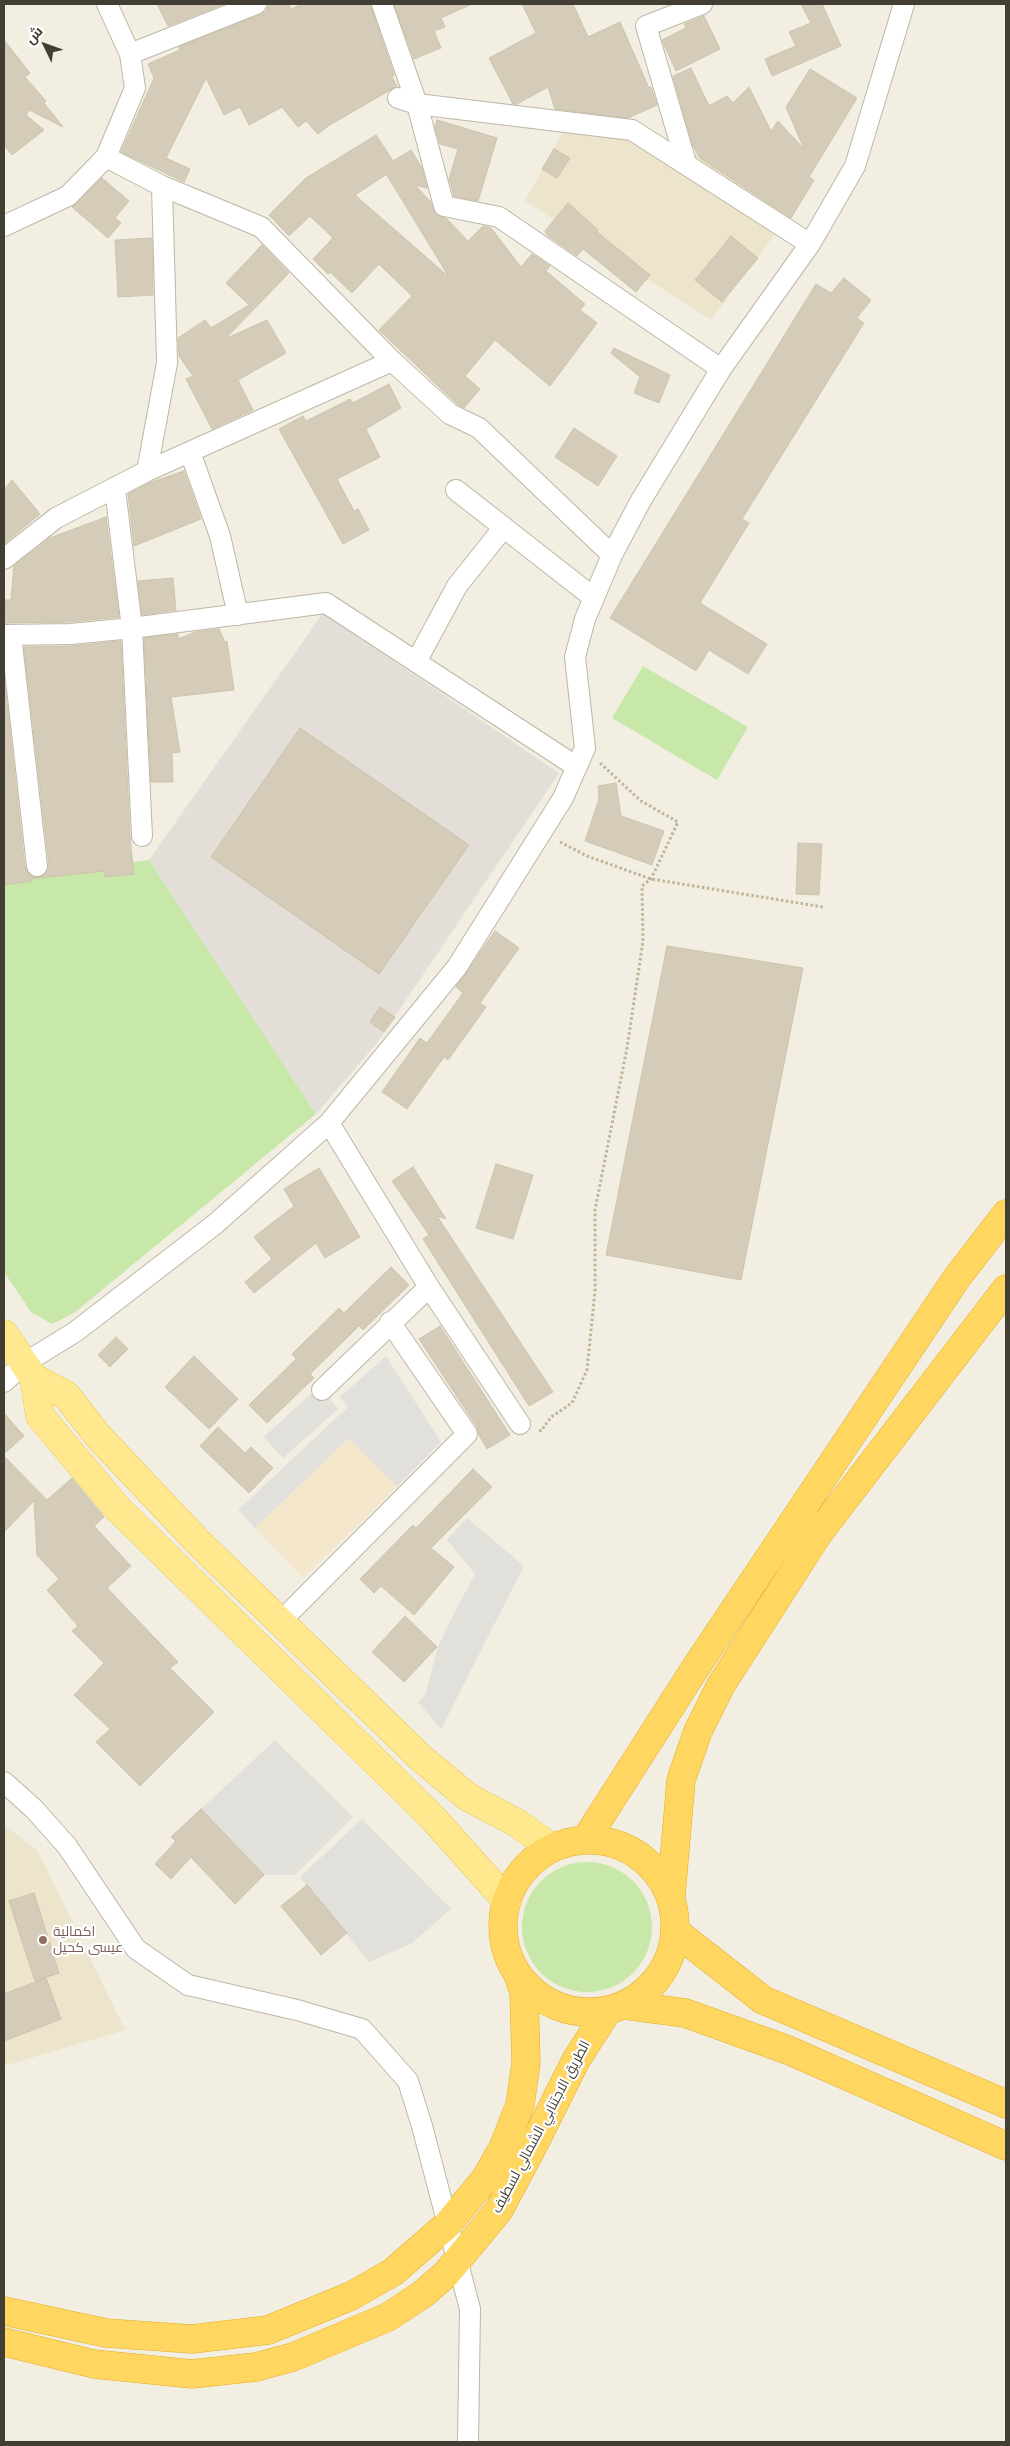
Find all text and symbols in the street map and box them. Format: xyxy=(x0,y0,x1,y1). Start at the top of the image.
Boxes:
north arrow xyxy=(20,20,70,70)
text: ش xyxy=(21,22,47,48)
place label: اكمالية عيسى كحيل xyxy=(53,1924,123,1956)
marker: اكمالية عيسى كحيل xyxy=(37,1934,49,1946)
street label: الطريق الاجتنابي الشمالي لسطيف xyxy=(488,2038,594,2216)

